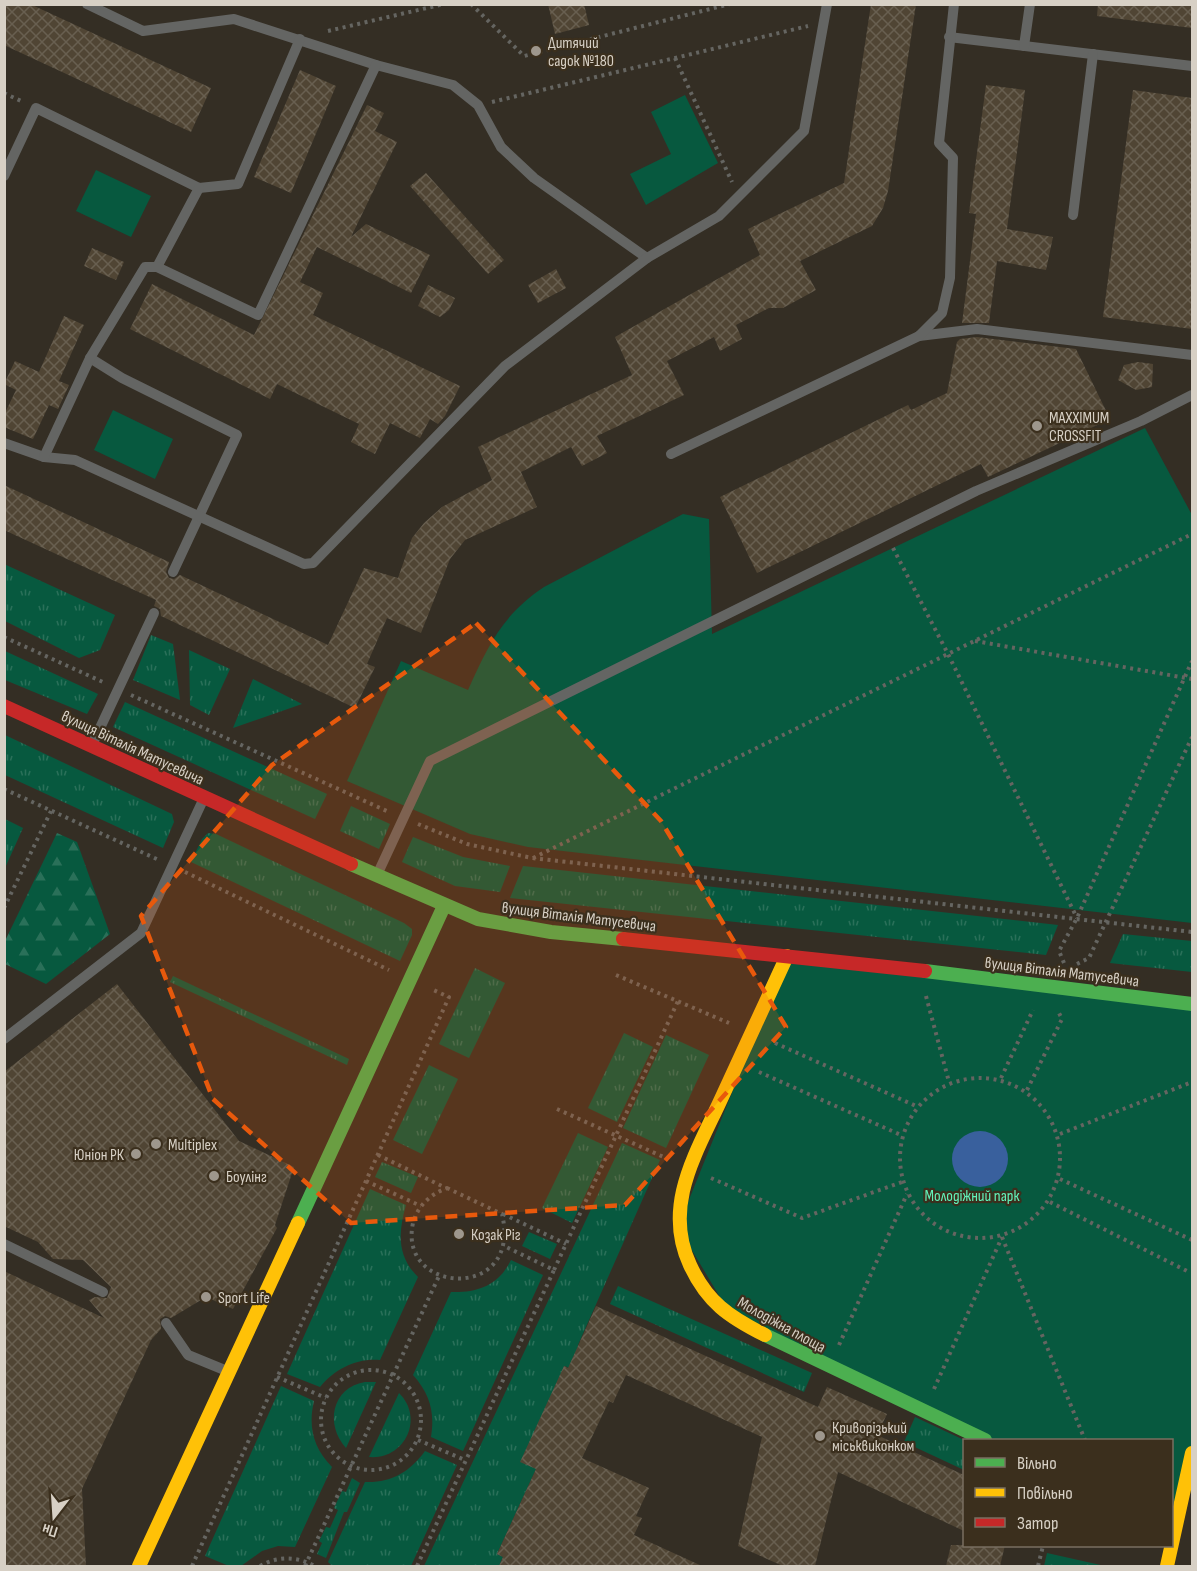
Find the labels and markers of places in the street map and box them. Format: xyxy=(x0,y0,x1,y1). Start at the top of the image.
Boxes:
place label: Дитячий садок №180 xyxy=(548,34,614,71)
marker: Дитячий садок №180 xyxy=(529,44,543,58)
place label: MAXXIMUM CROSSFIT xyxy=(1049,409,1109,446)
marker: MAXXIMUM CROSSFIT xyxy=(1030,419,1044,433)
place label: Multiplex xyxy=(168,1136,217,1155)
marker: Multiplex xyxy=(149,1137,163,1151)
place label: Юніон РК xyxy=(74,1146,125,1165)
marker: Юніон РК xyxy=(129,1147,143,1161)
place label: Боулінг xyxy=(226,1168,267,1187)
marker: Боулінг xyxy=(207,1169,221,1183)
place label: Козак Ріг xyxy=(471,1226,521,1245)
marker: Козак Ріг xyxy=(452,1227,466,1241)
place label: Sport Life xyxy=(218,1289,270,1308)
marker: Sport Life xyxy=(199,1290,213,1304)
place label: Криворізький міськвиконком xyxy=(832,1419,914,1456)
marker: Криворізький міськвиконком xyxy=(813,1429,827,1443)

